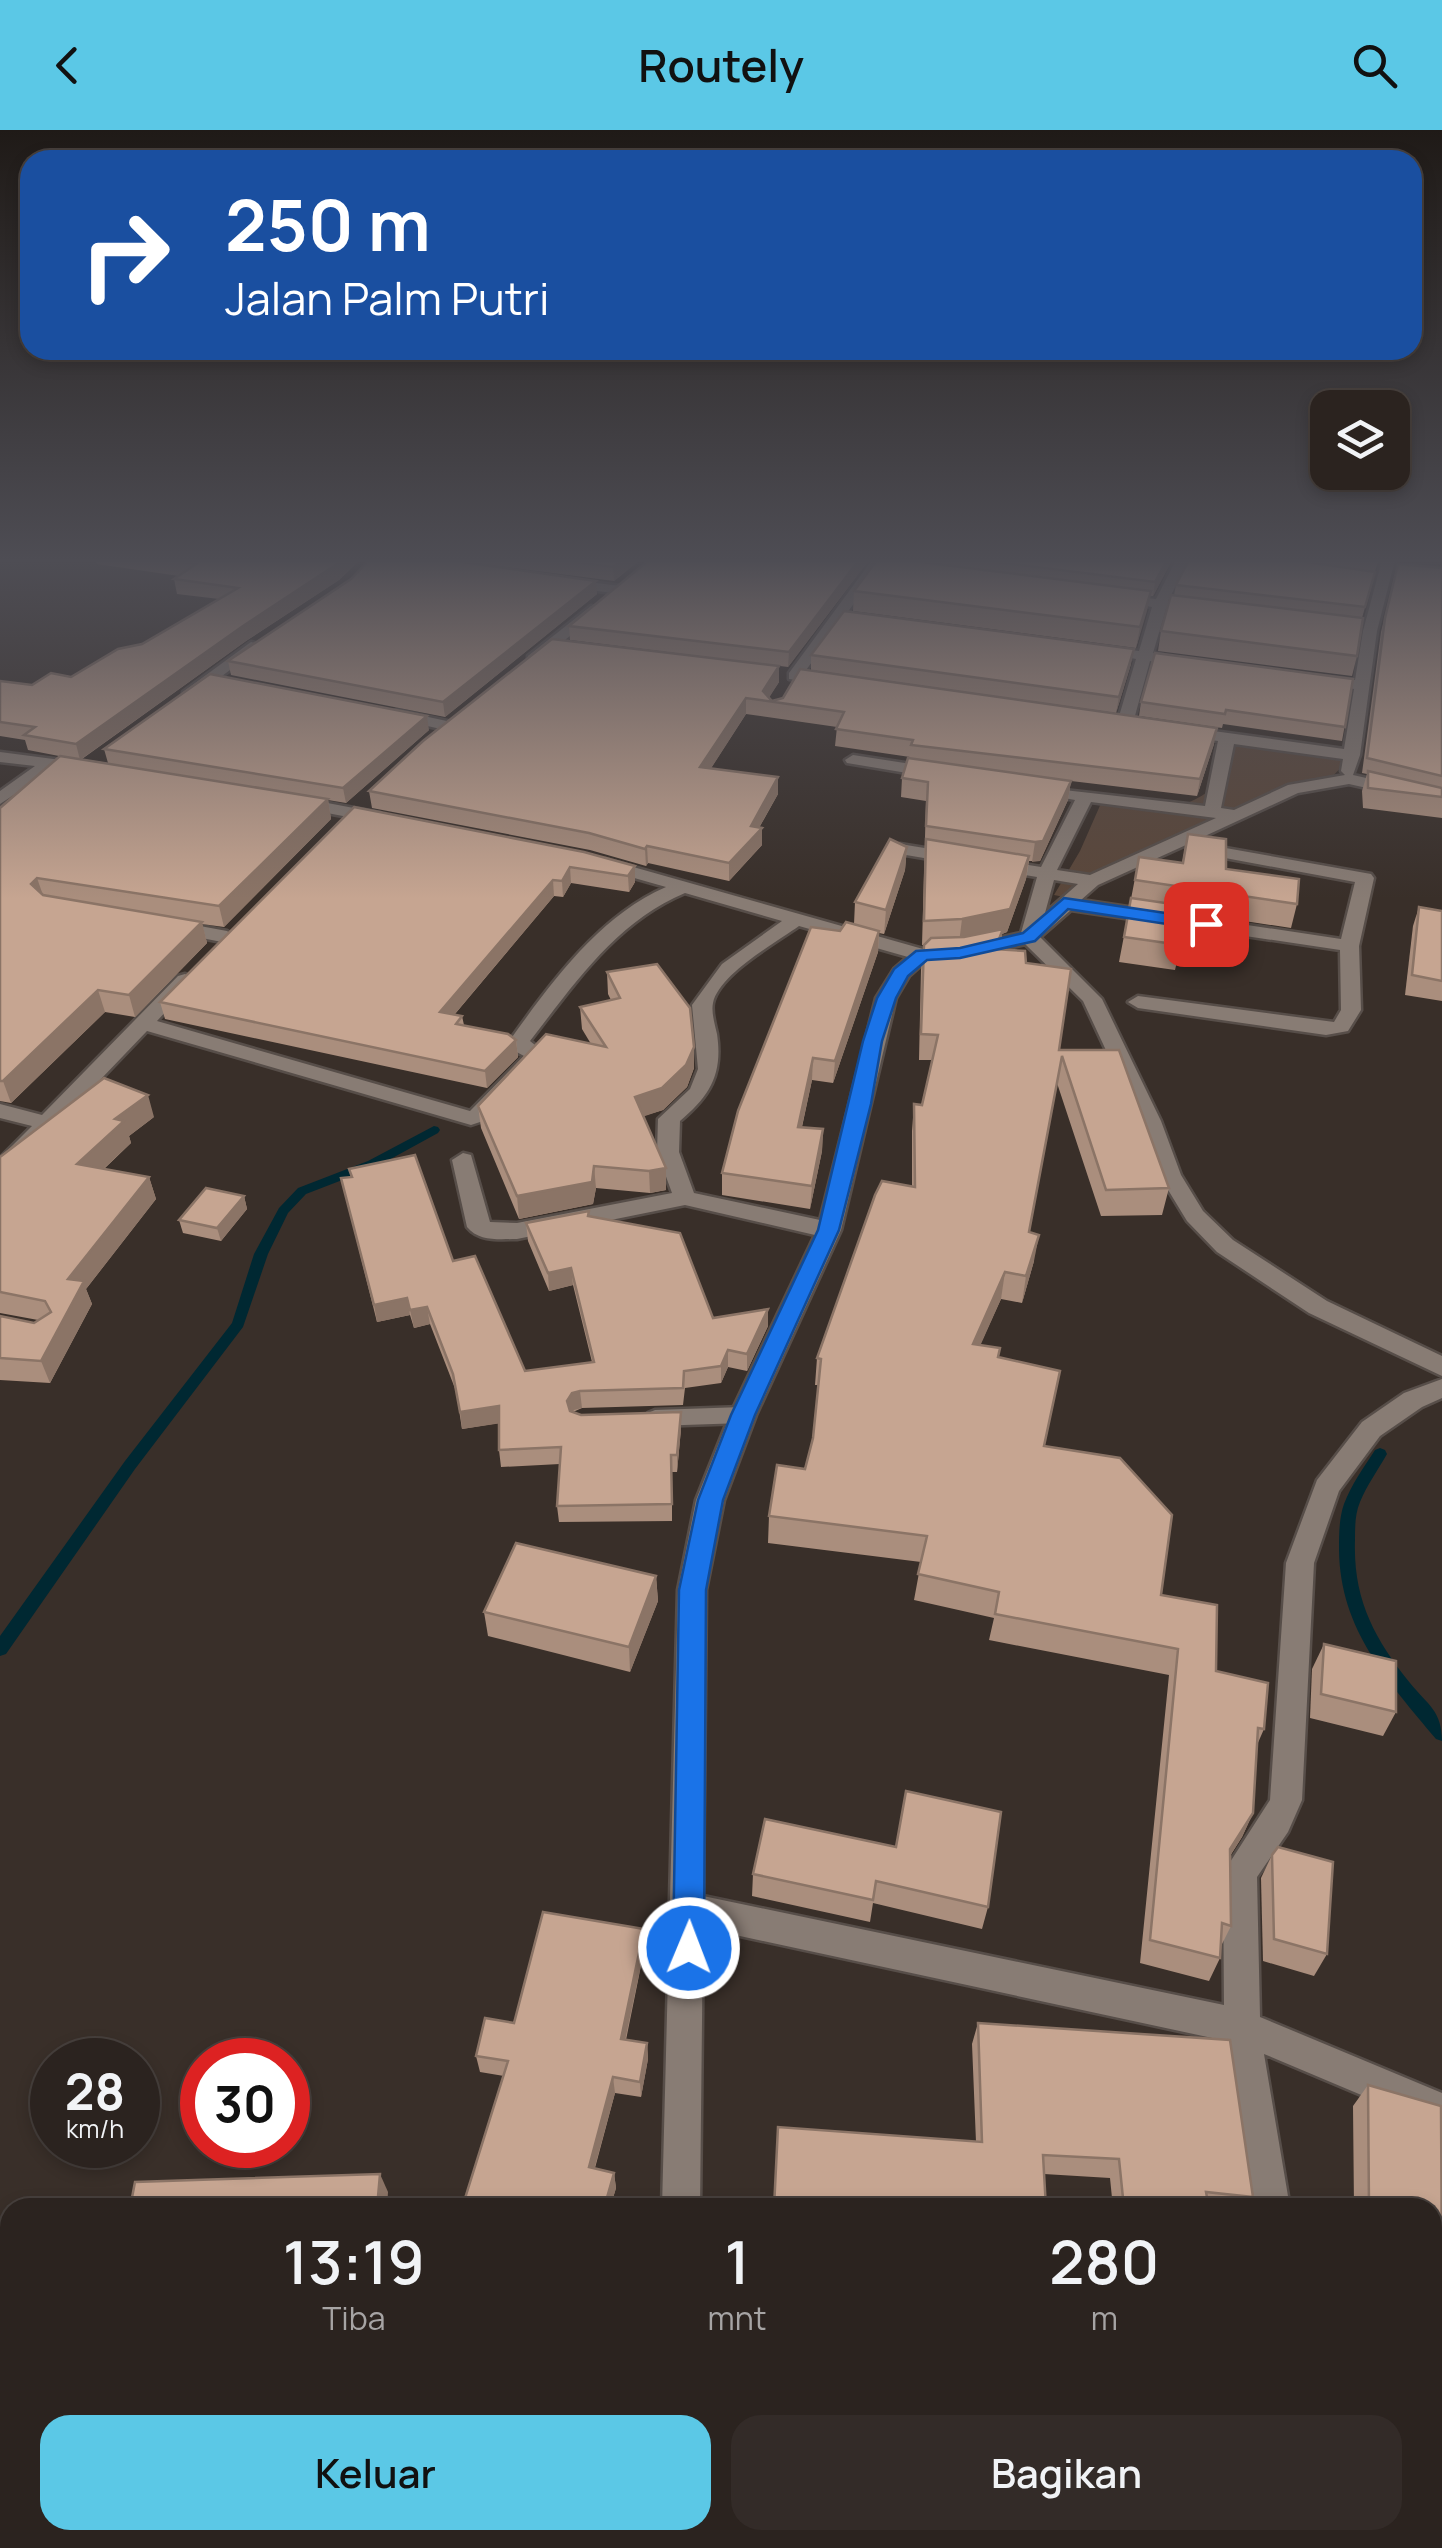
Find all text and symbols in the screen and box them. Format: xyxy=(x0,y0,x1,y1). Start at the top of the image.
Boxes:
text: Routely xyxy=(638,34,804,96)
icon: back xyxy=(40,38,95,93)
icon: search xyxy=(1347,38,1402,93)
text: 250 m xyxy=(225,176,431,272)
icon: right xyxy=(60,190,190,320)
text: Jalan Palm Putri xyxy=(225,267,550,329)
map controls xyxy=(1310,390,1410,490)
button: layers xyxy=(1310,390,1410,490)
pin xyxy=(1164,882,1249,967)
icon: arrive xyxy=(1179,897,1234,952)
position arrow xyxy=(637,1896,741,2000)
speed limit sign: 30 xyxy=(180,2038,310,2168)
text: 28 xyxy=(65,2057,125,2125)
text: km/h xyxy=(66,2111,124,2146)
text: 13:19 xyxy=(283,2220,425,2302)
text: 1 xyxy=(724,2220,750,2302)
text: 280 xyxy=(1049,2220,1159,2302)
text: Tiba xyxy=(322,2296,385,2340)
text: mnt xyxy=(708,2296,767,2340)
text: m xyxy=(1091,2296,1118,2340)
button: Keluar xyxy=(40,2415,711,2530)
button: Bagikan xyxy=(731,2415,1402,2530)

